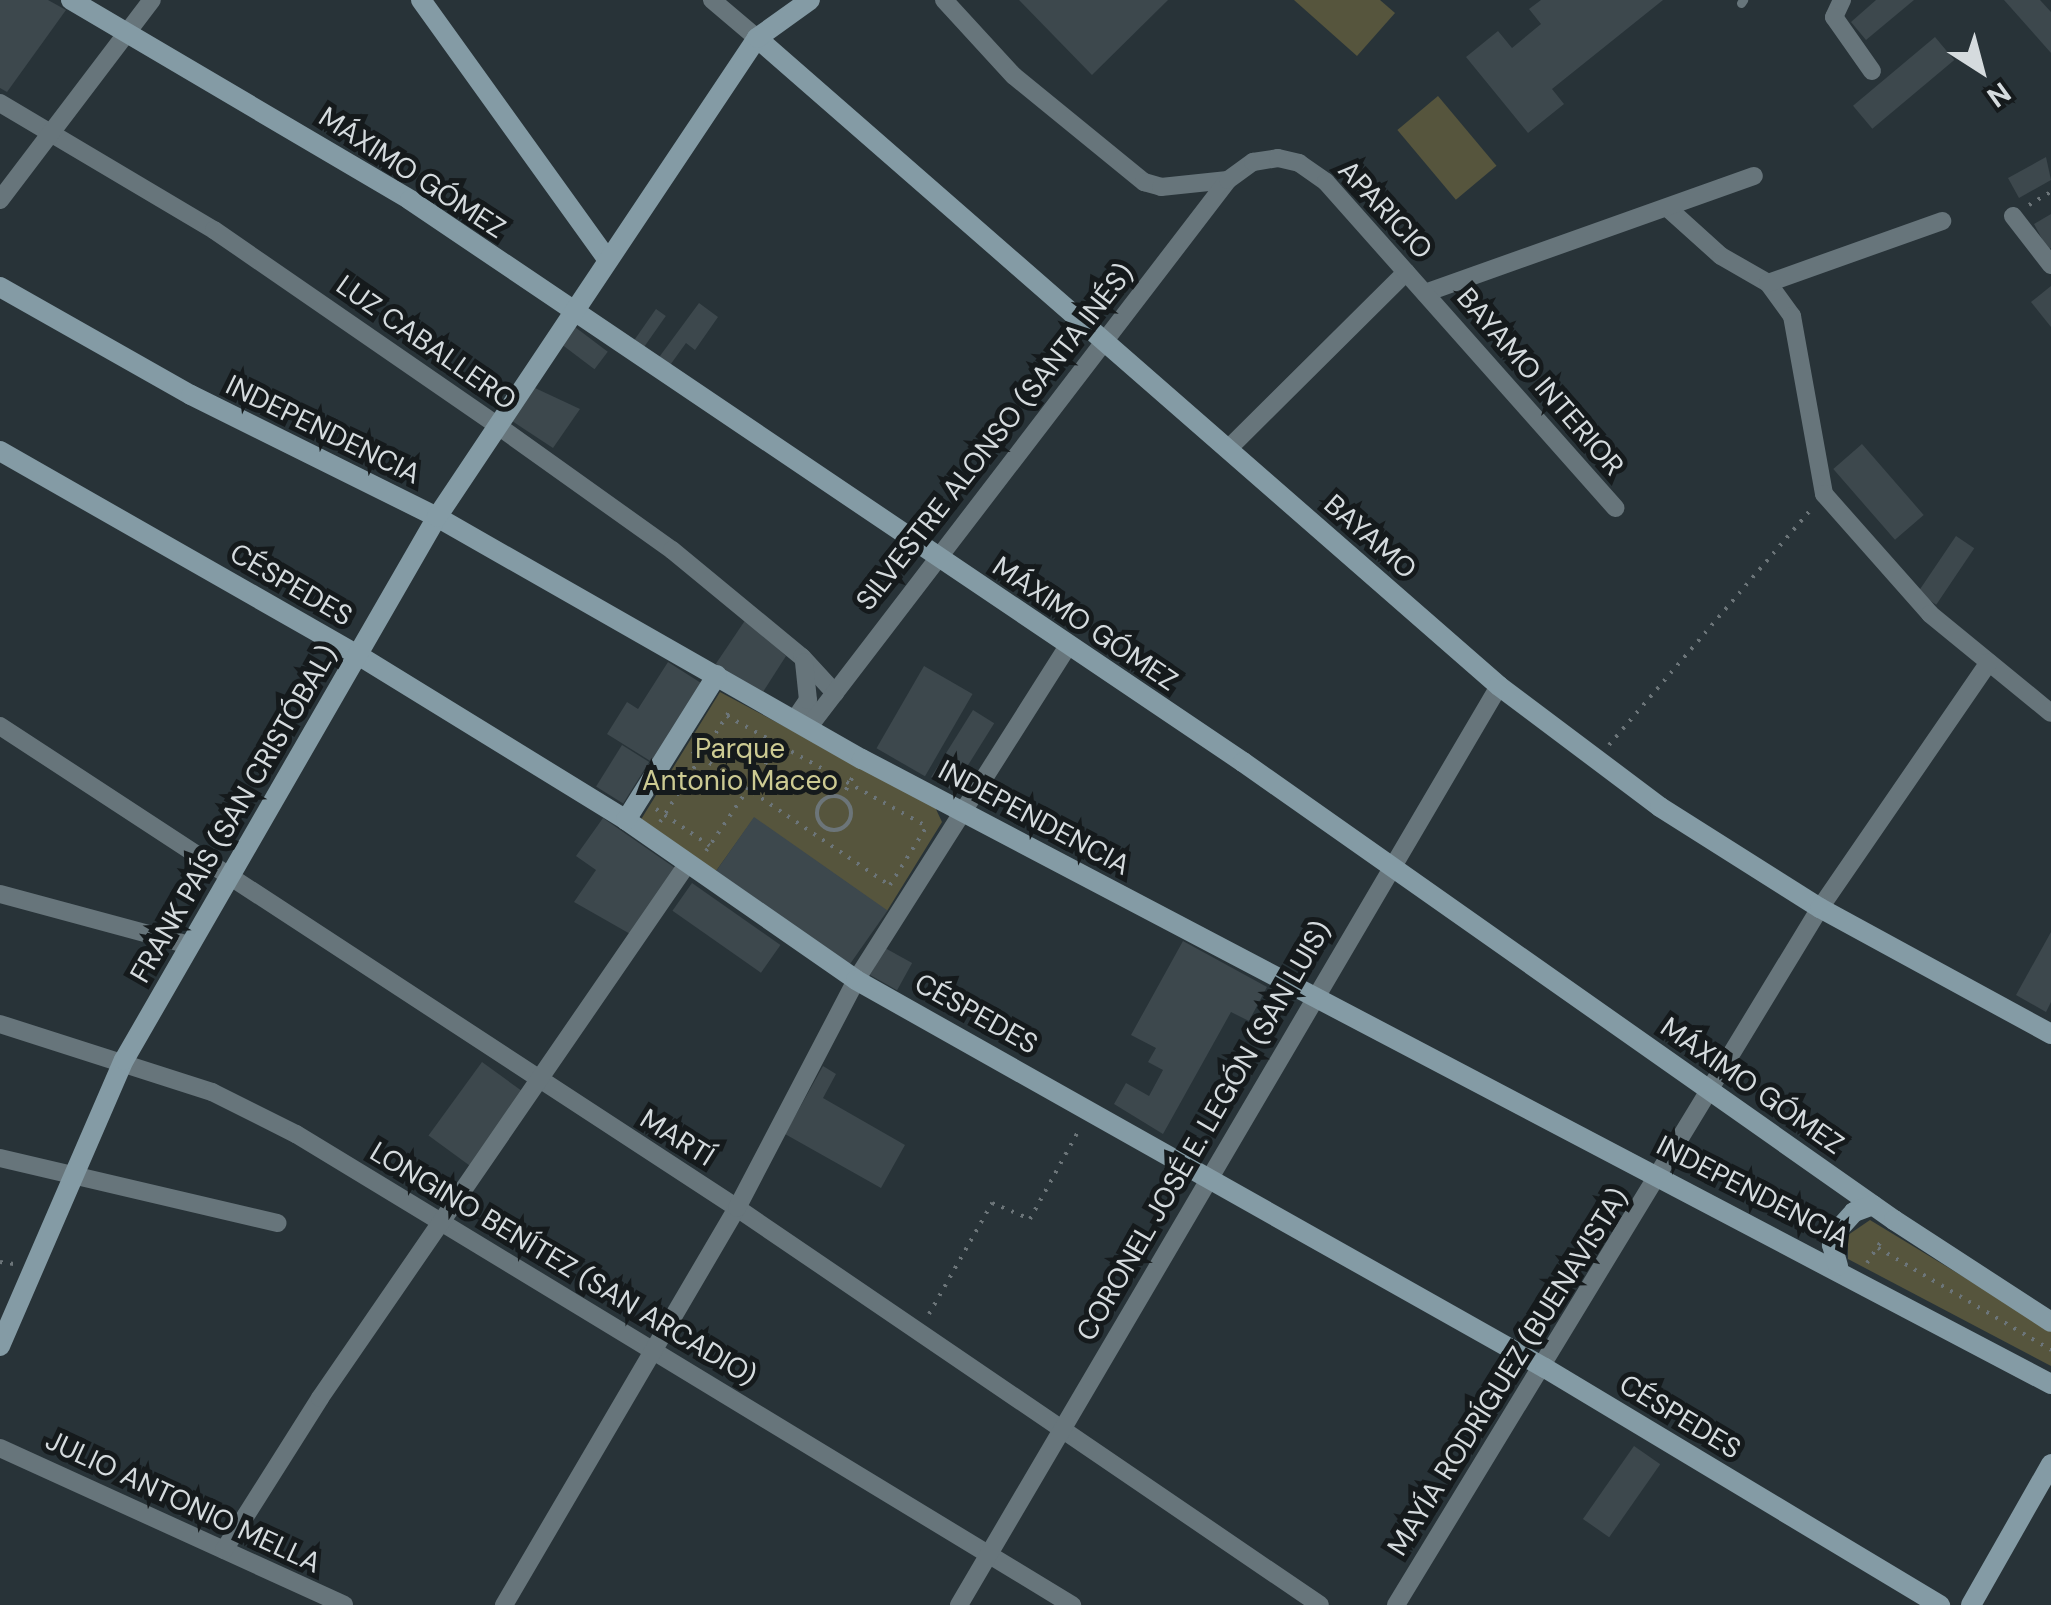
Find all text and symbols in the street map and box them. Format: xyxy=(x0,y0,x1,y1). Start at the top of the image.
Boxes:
north arrow xyxy=(1931,20,2031,120)
text: N xyxy=(1980,74,2018,116)
street label: MÁXIMO GÓMEZ xyxy=(312,100,512,246)
street label: APARICIO xyxy=(1331,154,1439,266)
street label: SILVESTRE ALONSO (SANTA INÉS) xyxy=(849,257,1141,617)
street label: LUZ CABALLERO xyxy=(330,268,522,418)
street label: BAYAMO INTERIOR xyxy=(1449,281,1631,483)
street label: INDEPENDENCIA xyxy=(220,368,426,492)
street label: BAYAMO xyxy=(1317,488,1423,586)
street label: CÉSPEDES xyxy=(224,537,358,633)
street label: MÁXIMO GÓMEZ xyxy=(986,550,1184,698)
street label: FRANK PAÍS (SAN CRISTÓBAL) xyxy=(124,639,344,989)
park label: Parque Antonio Maceo xyxy=(642,732,838,798)
street label: INDEPENDENCIA xyxy=(933,753,1135,883)
street label: CORONEL JOSÉ E. LEGÓN (SAN LUIS) xyxy=(1070,915,1338,1347)
street label: CÉSPEDES xyxy=(909,966,1043,1062)
street label: MÁXIMO GÓMEZ xyxy=(1654,1010,1850,1162)
street label: MARTÍ xyxy=(634,1102,720,1174)
street label: INDEPENDENCIA xyxy=(1651,1129,1855,1255)
street label: LONGINO BENÍTEZ (SAN ARCADIO) xyxy=(364,1135,762,1393)
street label: MAYÍA RODRÍGUEZ (BUENAVISTA) xyxy=(1381,1182,1635,1562)
street label: CÉSPEDES xyxy=(1613,1368,1747,1466)
street label: JULIO ANTONIO MELLA xyxy=(40,1423,326,1581)

